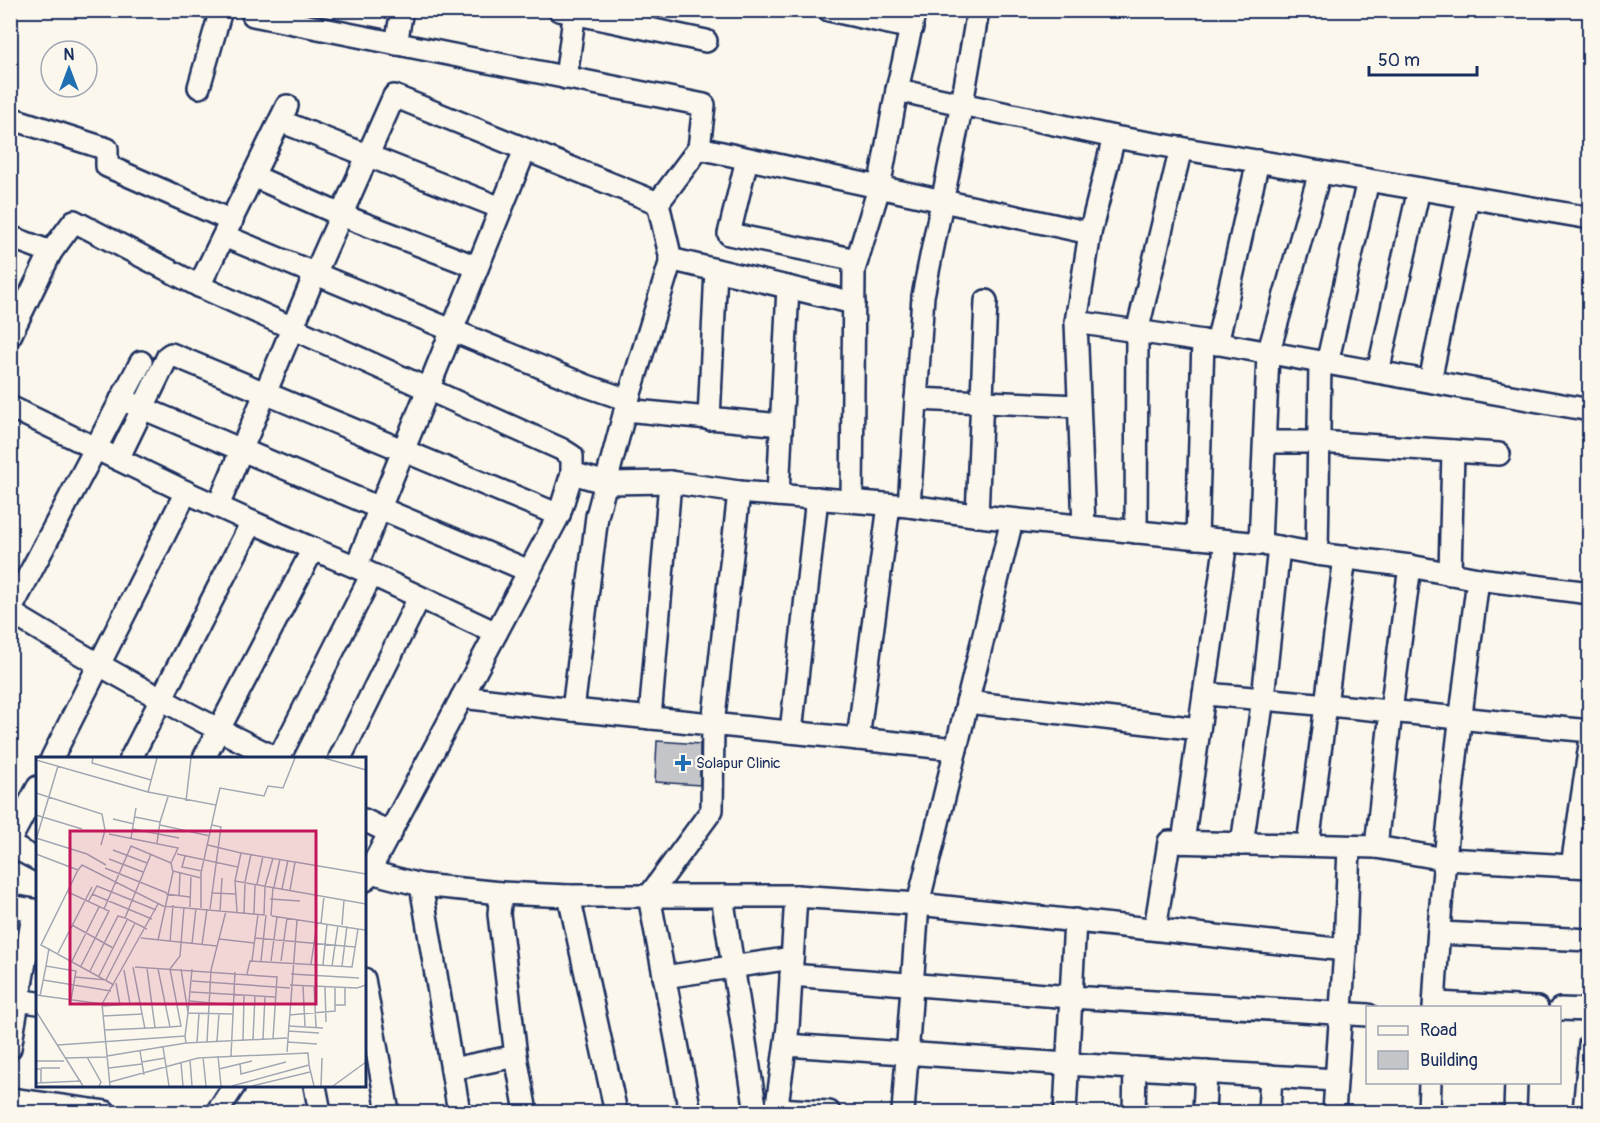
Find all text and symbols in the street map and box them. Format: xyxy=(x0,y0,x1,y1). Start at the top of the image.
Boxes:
north arrow xyxy=(39,39,99,99)
scale bar xyxy=(1369,39,1477,77)
text: N xyxy=(64,45,75,65)
text: 50 m xyxy=(1378,49,1420,72)
marker: Solapur Clinic xyxy=(674,754,692,772)
place label: Solapur Clinic xyxy=(696,754,781,773)
inset map xyxy=(36,757,366,1087)
legend xyxy=(1366,1006,1561,1084)
text: Road xyxy=(1420,1019,1457,1042)
text: Building xyxy=(1420,1049,1478,1072)

